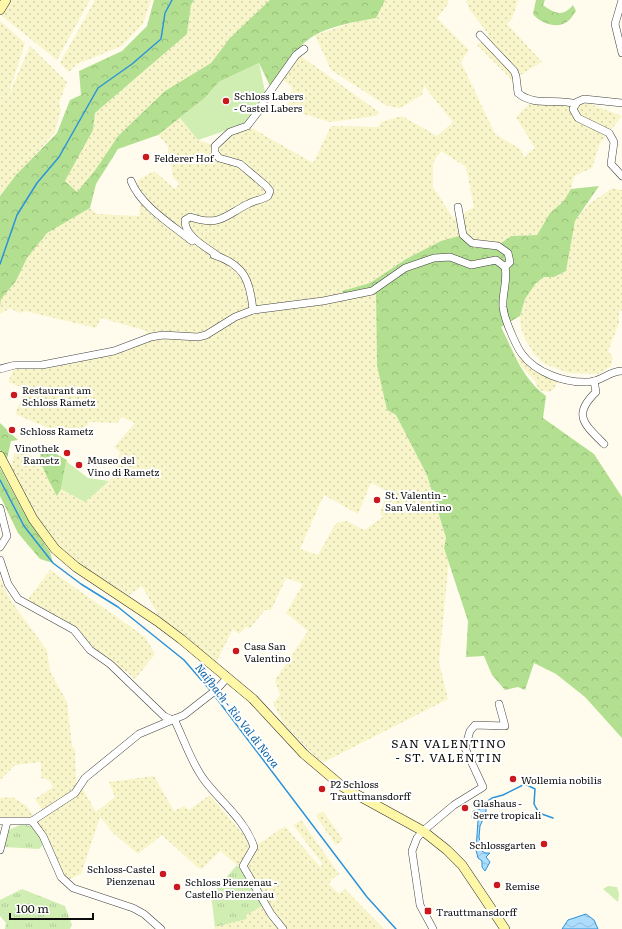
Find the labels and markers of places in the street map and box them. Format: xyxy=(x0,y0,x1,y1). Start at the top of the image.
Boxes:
place label: Schloss Labers - Castel Labers xyxy=(234,88,304,115)
marker: Schloss Labers - Castel Labers xyxy=(221,96,231,106)
place label: Felderer Hof xyxy=(154,150,215,165)
marker: Felderer Hof xyxy=(141,152,151,162)
place label: Restaurant am Schloss Rametz xyxy=(22,382,96,409)
marker: Restaurant am Schloss Rametz xyxy=(9,390,19,400)
place label: Schloss Rametz xyxy=(20,423,94,438)
marker: Schloss Rametz xyxy=(7,425,17,435)
place label: Vinothek Rametz xyxy=(14,440,60,467)
marker: Vinothek Rametz xyxy=(62,448,72,458)
place label: Museo del Vino di Rametz xyxy=(87,452,160,479)
marker: Museo del Vino di Rametz xyxy=(74,460,84,470)
place label: St. Valentin - San Valentino xyxy=(385,487,451,514)
marker: St. Valentin - San Valentino xyxy=(372,495,382,505)
place label: Casa San Valentino xyxy=(244,638,291,665)
marker: Casa San Valentino xyxy=(231,646,241,656)
place label: Wollemia nobilis xyxy=(521,772,602,787)
marker: Wollemia nobilis xyxy=(508,774,518,784)
place label: P2 Schloss Trauttmansdorff xyxy=(330,776,411,803)
marker: P2 Schloss Trauttmansdorff xyxy=(317,784,327,794)
place label: Glashaus - Serre tropicali xyxy=(473,795,542,822)
marker: Glashaus - Serre tropicali xyxy=(460,803,470,813)
place label: Schlossgarten xyxy=(469,837,536,852)
marker: Schlossgarten xyxy=(539,839,549,849)
place label: Schloss-Castel Pienzenau xyxy=(87,861,156,888)
marker: Schloss-Castel Pienzenau xyxy=(158,869,168,879)
place label: Schloss Pienzenau - Castello Pienzenau xyxy=(185,874,278,901)
place label: Remise xyxy=(505,878,540,893)
marker: Remise xyxy=(492,880,502,890)
marker: Schloss Pienzenau - Castello Pienzenau xyxy=(172,882,182,892)
place label: Trauttmansdorff xyxy=(436,904,517,919)
marker: Trauttmansdorff xyxy=(423,906,433,916)

